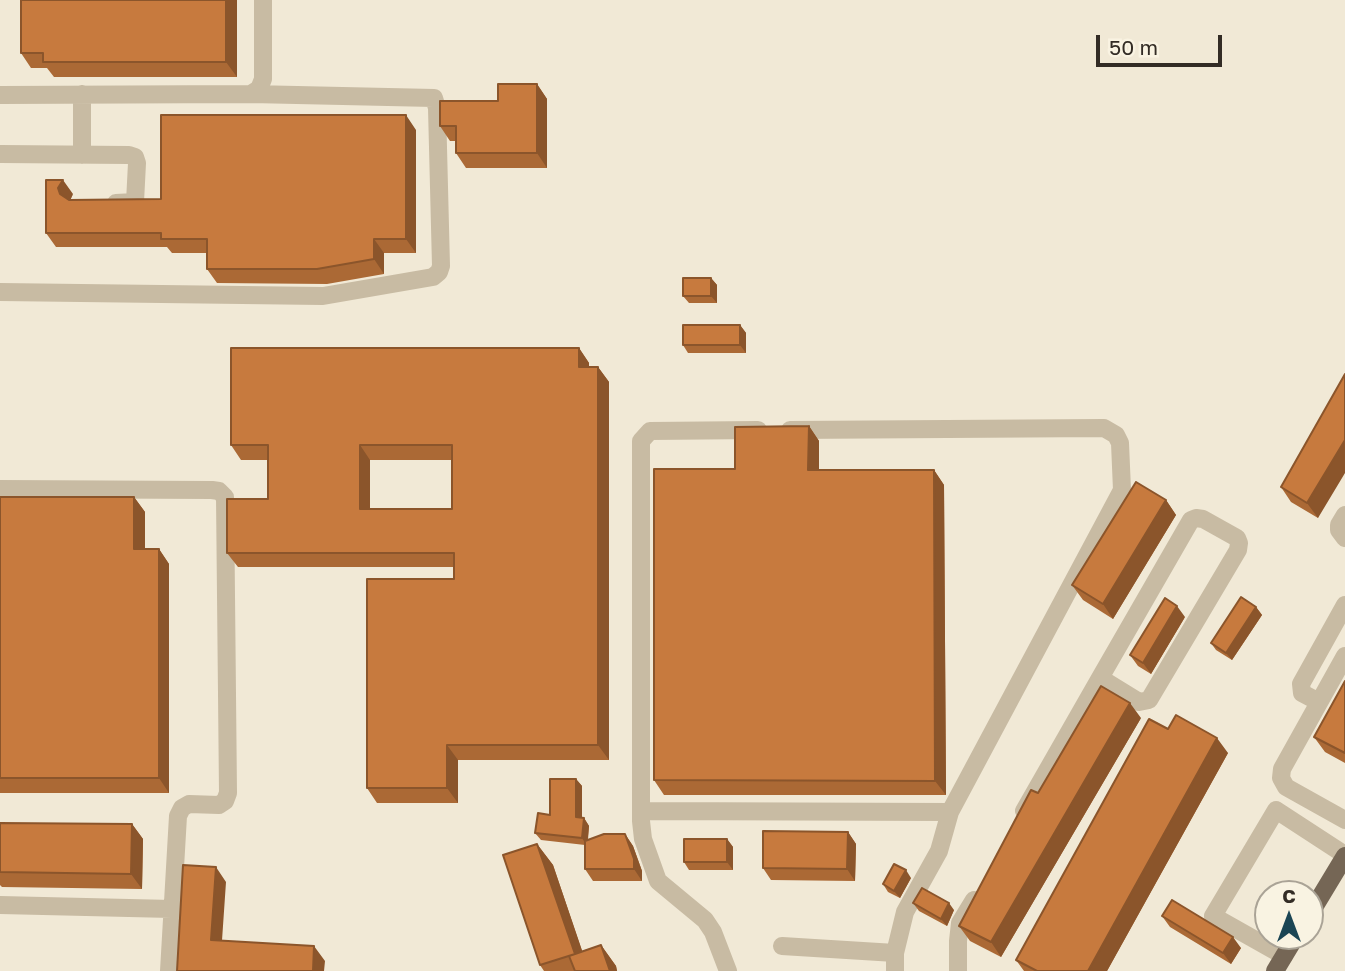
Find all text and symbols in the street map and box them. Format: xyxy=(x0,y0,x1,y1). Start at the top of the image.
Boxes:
scale bar xyxy=(1100,21,1226,65)
text: 50 m xyxy=(1109,34,1158,60)
north arrow xyxy=(1254,880,1324,950)
text: С xyxy=(1282,884,1296,907)

